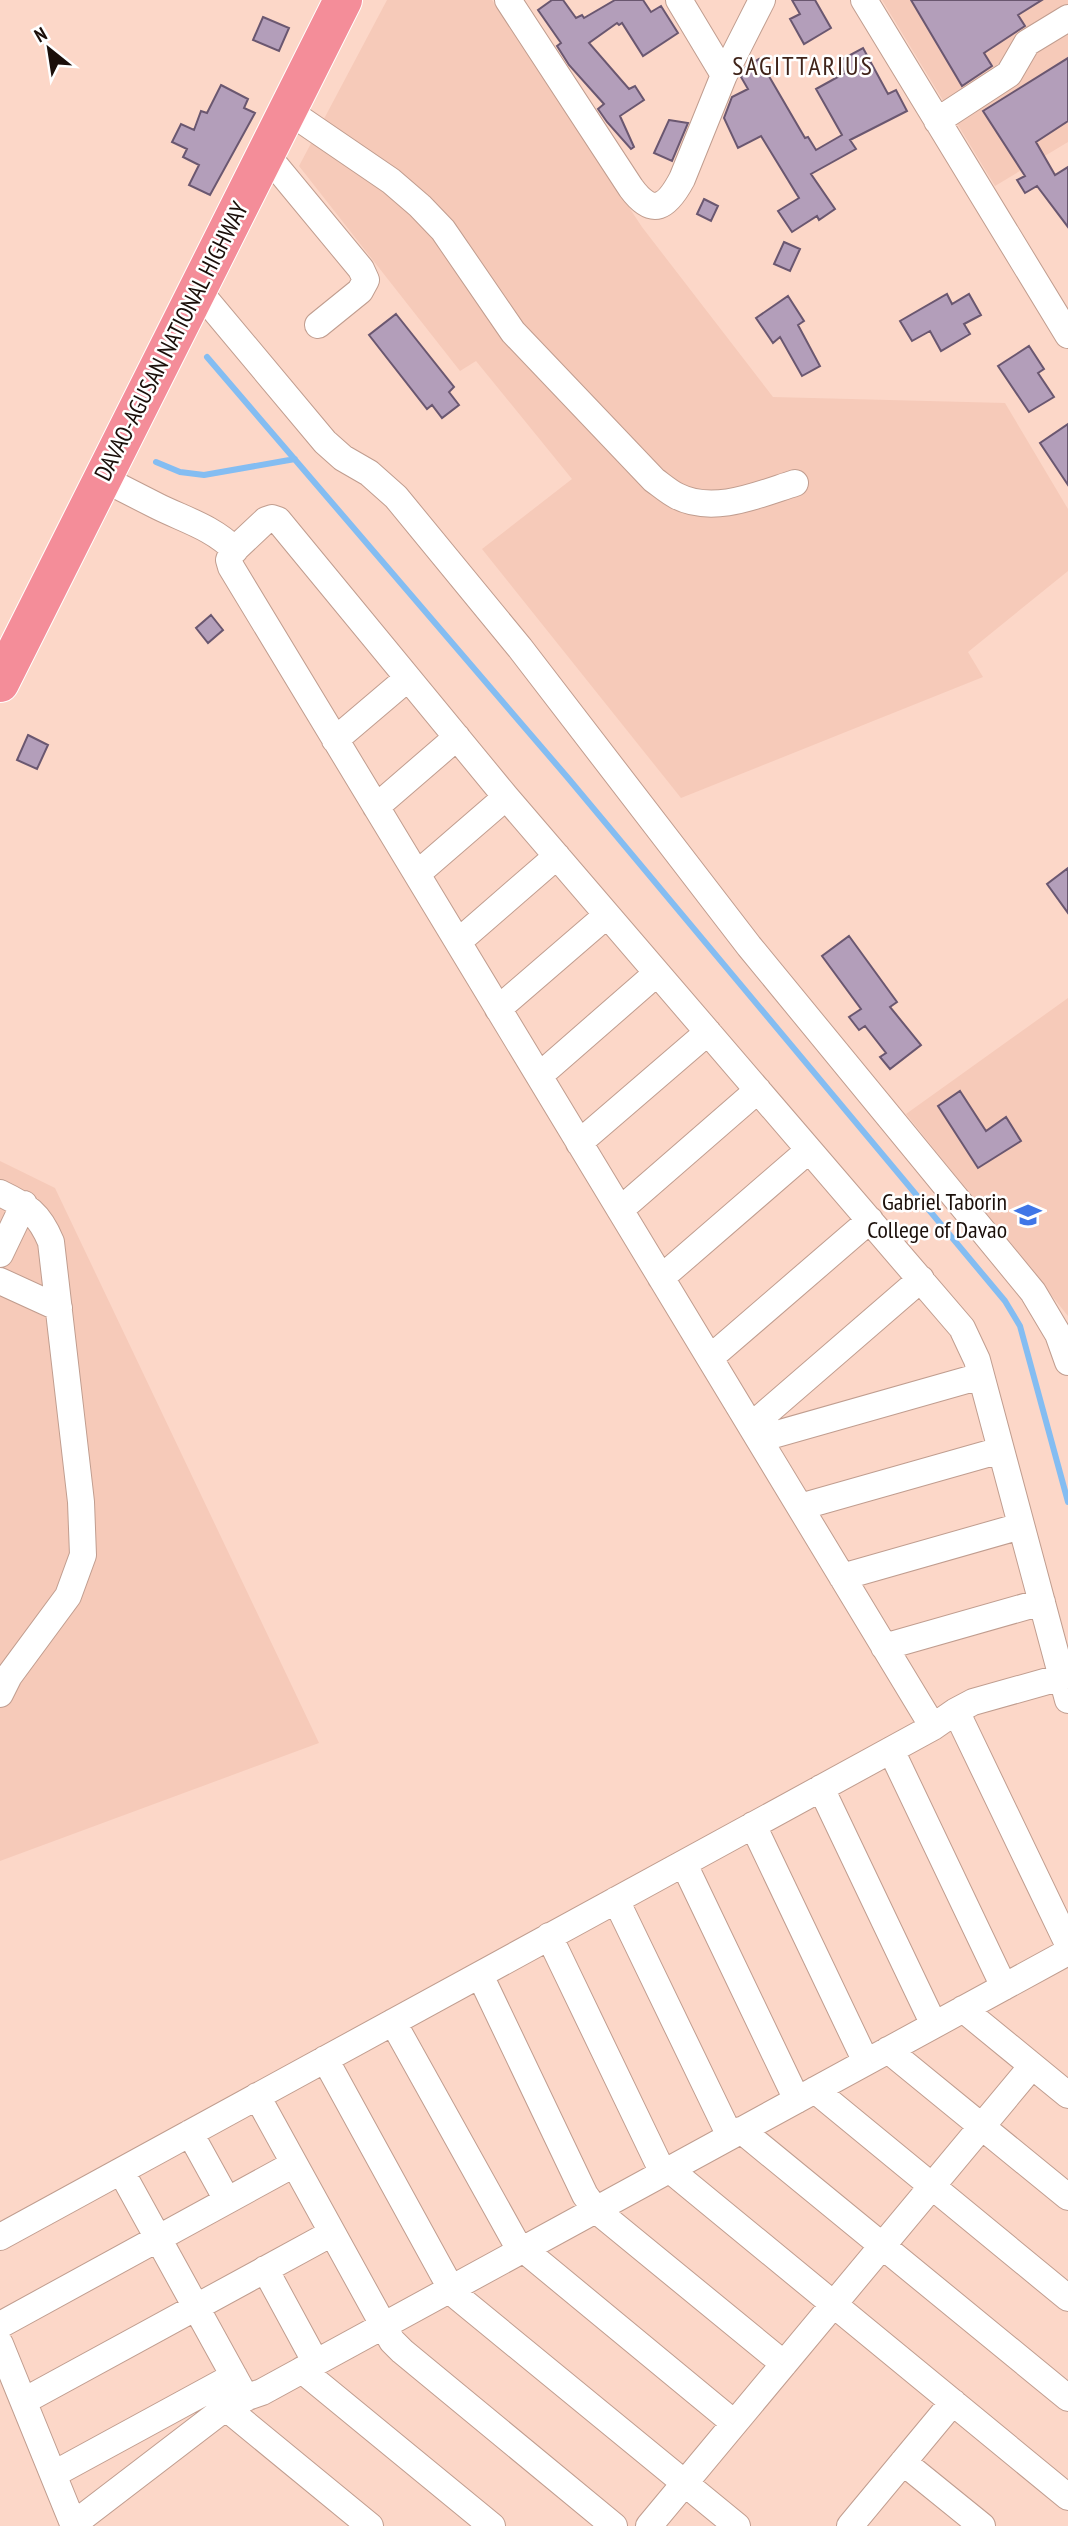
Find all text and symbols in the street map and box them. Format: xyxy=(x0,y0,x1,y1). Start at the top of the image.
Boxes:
north arrow xyxy=(14,14,84,84)
text: N xyxy=(30,21,51,47)
district label: SAGITTARIUS xyxy=(732,49,874,82)
street label: DAVAO-AGUSAN NATIONAL HIGHWAY xyxy=(87,196,255,486)
place label: Gabriel Taborin College of Davao xyxy=(867,1186,1007,1245)
school or university icon: Gabriel Taborin College of Davao xyxy=(1013,1200,1043,1230)

